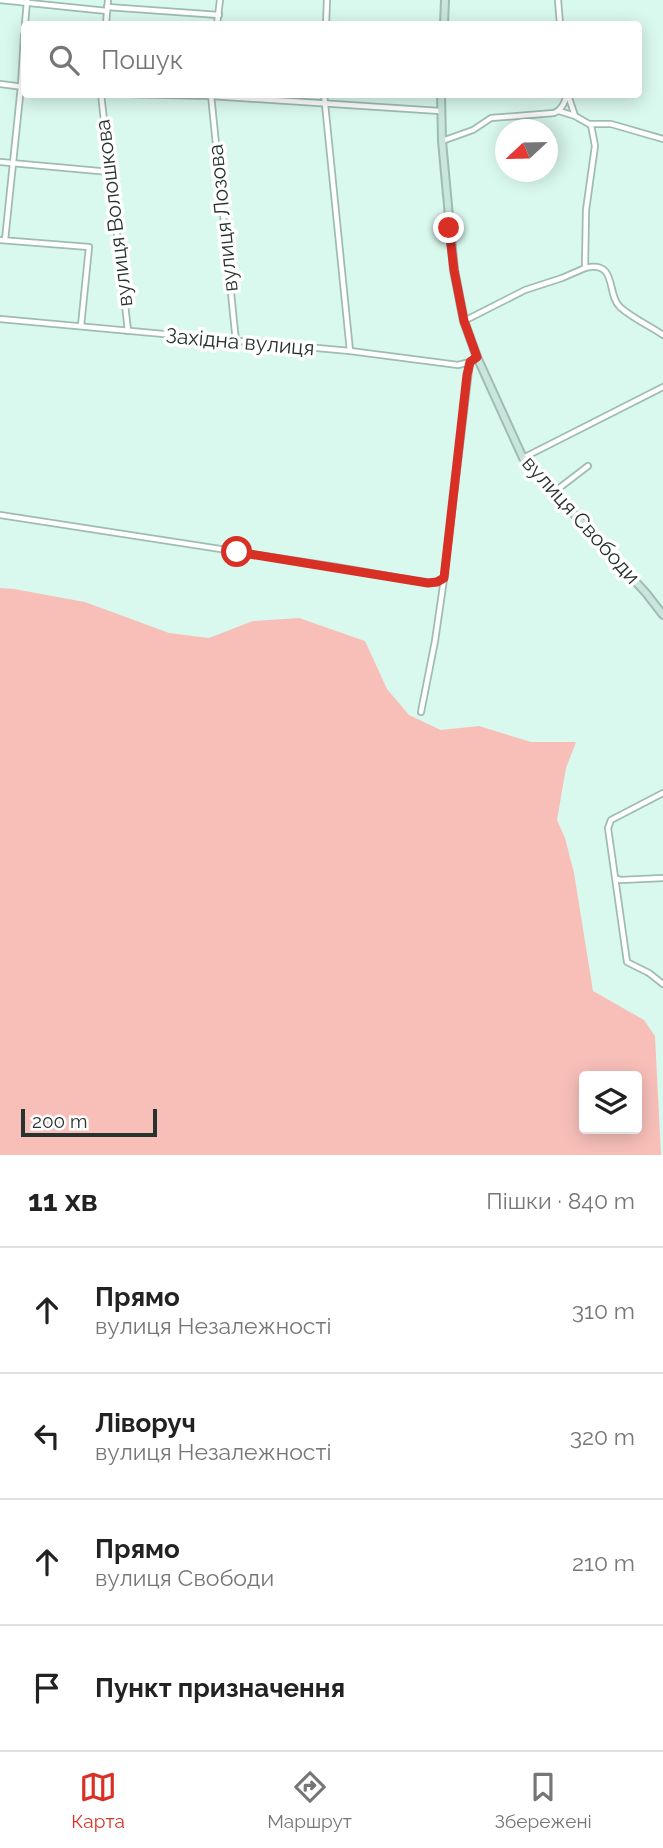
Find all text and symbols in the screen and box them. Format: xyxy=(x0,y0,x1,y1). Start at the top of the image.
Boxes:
search box xyxy=(21,21,642,98)
icon: search xyxy=(45,41,83,79)
text: Пошук xyxy=(101,45,183,75)
street label: вулиця Волошкова xyxy=(90,118,137,308)
north arrow xyxy=(495,119,558,182)
street label: вулиця Лозова xyxy=(202,143,243,293)
route end xyxy=(433,212,464,243)
street label: Західна вулиця xyxy=(165,323,316,360)
street label: вулиця Свободи xyxy=(517,451,645,589)
route start xyxy=(221,536,252,567)
map controls xyxy=(579,1071,642,1134)
button: layers xyxy=(579,1071,642,1134)
scale bar xyxy=(21,1106,158,1138)
text: 200 m xyxy=(32,1110,87,1132)
text: 11 хв xyxy=(28,1183,98,1218)
text: Пішки · 840 m xyxy=(486,1187,635,1214)
text: Прямо xyxy=(95,1282,180,1312)
icon: ahead xyxy=(28,1291,66,1329)
text: 310 m xyxy=(572,1297,635,1324)
text: вулиця Незалежності xyxy=(95,1312,331,1339)
text: Ліворуч xyxy=(95,1408,196,1438)
icon: left xyxy=(28,1417,66,1455)
text: 320 m xyxy=(570,1423,635,1450)
text: вулиця Незалежності xyxy=(95,1438,331,1465)
text: Прямо xyxy=(95,1534,180,1564)
icon: ahead xyxy=(28,1543,66,1581)
text: 210 m xyxy=(572,1549,635,1576)
text: вулиця Свободи xyxy=(95,1564,274,1591)
icon: arrive xyxy=(28,1669,66,1707)
text: Пункт призначення xyxy=(95,1673,345,1703)
tab: Карта xyxy=(71,1768,125,1832)
tab: Маршрут xyxy=(267,1768,352,1832)
tab: Збережені xyxy=(494,1768,592,1832)

